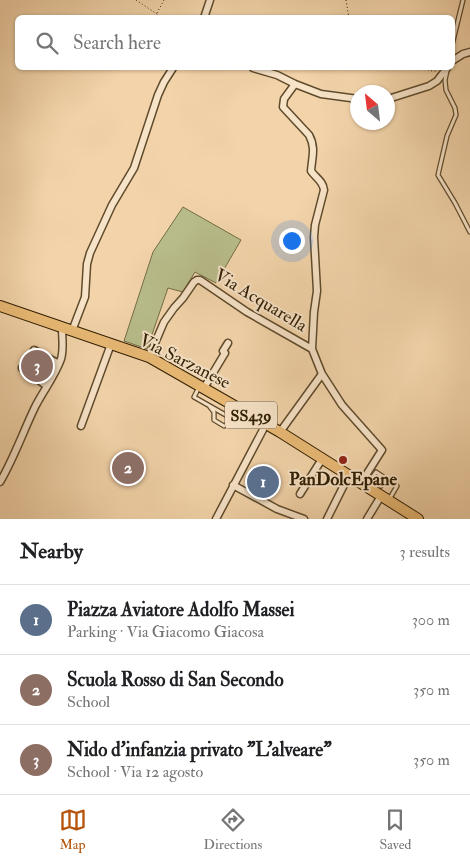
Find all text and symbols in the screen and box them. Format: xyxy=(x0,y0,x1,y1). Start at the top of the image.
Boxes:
search box xyxy=(15,15,455,70)
icon: search xyxy=(33,29,61,57)
text: Search here xyxy=(73,31,161,55)
north arrow xyxy=(350,85,395,130)
your location xyxy=(279,228,305,254)
street label: Via Acquarella xyxy=(210,264,312,337)
street label: Via Sarzanese xyxy=(135,329,235,394)
pin: 3 xyxy=(21,347,53,385)
road number: SS439 xyxy=(225,402,277,428)
pin: 2 xyxy=(112,449,144,487)
marker: PanDolcEpane xyxy=(337,454,349,466)
pin: 1 xyxy=(247,463,279,501)
place label: PanDolcEpane xyxy=(289,468,397,491)
text: Nearby xyxy=(20,538,83,565)
text: 3 results xyxy=(399,542,450,562)
text: Piazza Aviatore Adolfo Massei xyxy=(67,598,295,622)
text: 1 xyxy=(33,610,39,630)
text: 300 m xyxy=(412,610,450,630)
text: Parking · Via Giacomo Giacosa xyxy=(67,622,264,642)
text: Scuola Rosso di San Secondo xyxy=(67,668,284,692)
text: 2 xyxy=(32,680,40,700)
text: 350 m xyxy=(413,680,450,700)
text: School xyxy=(67,692,110,712)
text: Nido d'infanzia privato "L'alveare" xyxy=(67,738,332,762)
text: 3 xyxy=(33,750,39,770)
text: 350 m xyxy=(413,750,450,770)
text: School · Via 12 agosto xyxy=(67,762,203,782)
tab: Map xyxy=(59,806,87,853)
tab: Directions xyxy=(204,806,262,853)
tab: Saved xyxy=(379,806,411,853)

